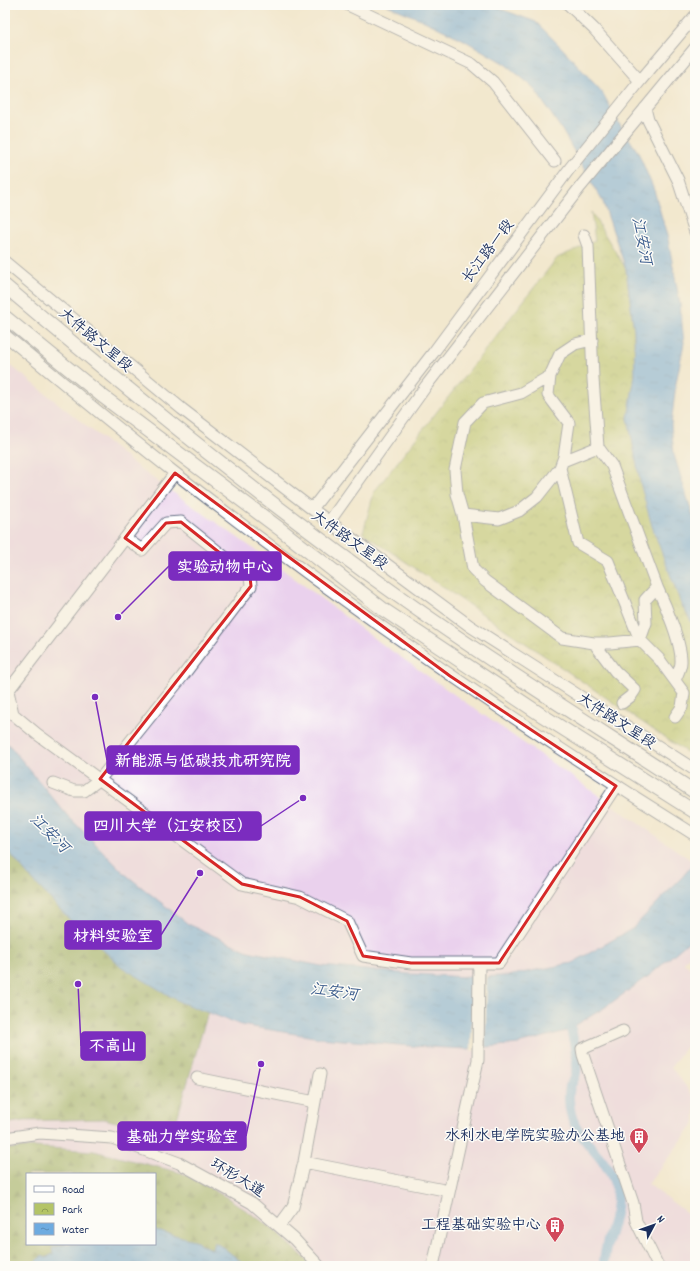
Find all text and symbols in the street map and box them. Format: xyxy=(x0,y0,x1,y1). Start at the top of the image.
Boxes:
street label: 长江路一段 xyxy=(458,215,520,289)
water label: 江安河 xyxy=(625,215,657,270)
street label: 大件路文星段 xyxy=(53,304,137,378)
street label: 大件路文星段 xyxy=(306,506,392,576)
callout: 实验动物中心 xyxy=(169,552,281,580)
text: 实验动物中心 xyxy=(177,557,273,580)
street label: 大件路文星段 xyxy=(572,688,660,756)
callout: 新能源与低碳技术研究院 xyxy=(107,746,299,774)
text: 新能源与低碳技术研究院 xyxy=(115,751,291,774)
water label: 江安河 xyxy=(24,809,76,861)
callout: 四川大学（江安校区） xyxy=(85,812,261,840)
text: 四川大学（江安校区） xyxy=(93,816,253,839)
callout: 材料实验室 xyxy=(65,921,161,949)
text: 材料实验室 xyxy=(73,926,153,949)
water label: 江安河 xyxy=(309,978,362,1008)
callout: 不高山 xyxy=(81,1032,145,1060)
text: 不高山 xyxy=(89,1036,137,1059)
callout: 基础力学实验室 xyxy=(118,1122,246,1150)
place label: 水利水电学院实验办公基地 xyxy=(445,1126,625,1148)
building icon: 水利水电学院实验办公基地 xyxy=(628,1126,650,1154)
text: 基础力学实验室 xyxy=(126,1127,238,1150)
street label: 环形大道 xyxy=(206,1154,268,1204)
legend xyxy=(26,1173,156,1245)
text: Road xyxy=(62,1182,84,1199)
text: Park xyxy=(62,1202,83,1219)
north arrow xyxy=(634,1205,674,1245)
text: N xyxy=(652,1212,668,1227)
place label: 工程基础实验中心 xyxy=(421,1215,541,1237)
building icon: 工程基础实验中心 xyxy=(544,1215,566,1243)
text: Water xyxy=(62,1222,89,1239)

